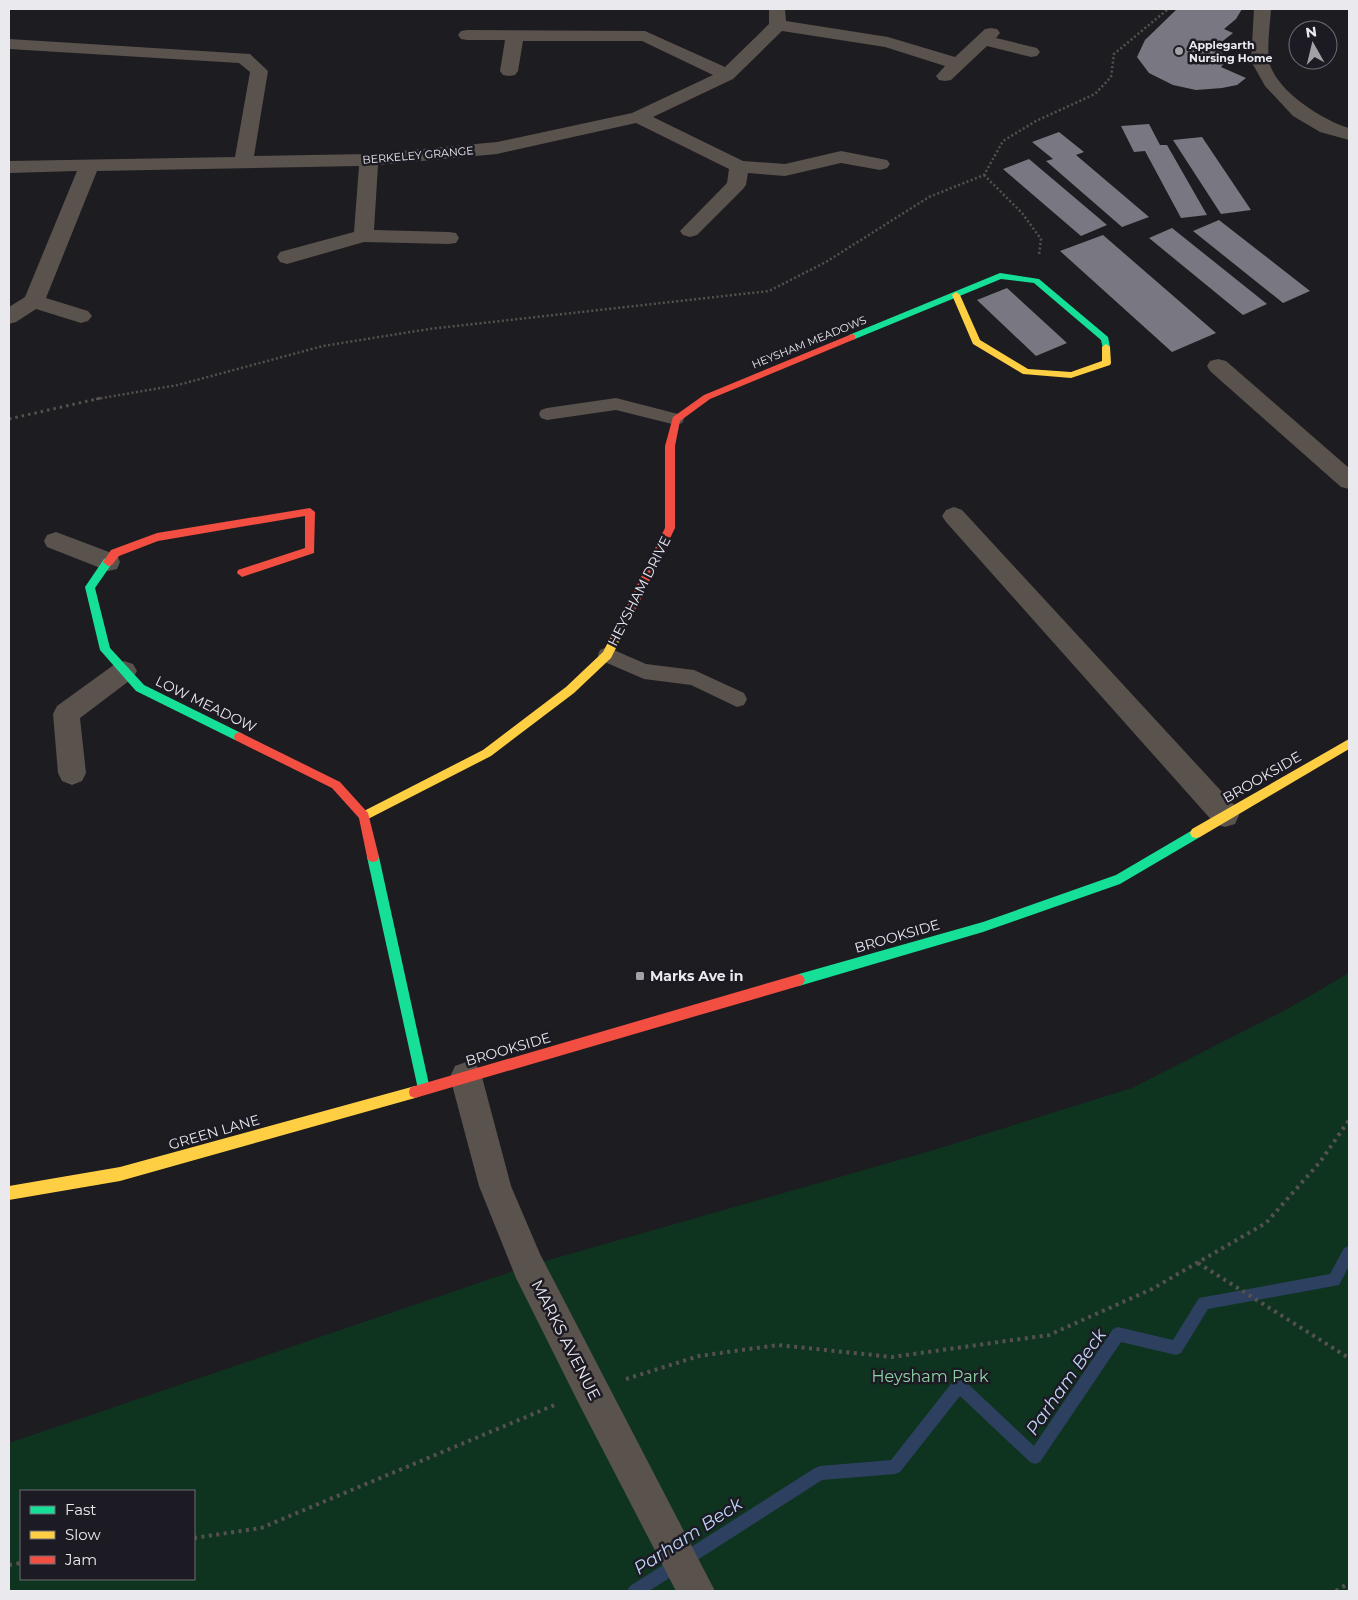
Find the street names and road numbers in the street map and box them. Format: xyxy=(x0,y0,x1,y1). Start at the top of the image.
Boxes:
street label: BERKELEY GRANGE xyxy=(362,143,474,167)
street label: HEYSHAM MEADOWS xyxy=(750,312,869,371)
street label: HEYSHAM DRIVE xyxy=(604,533,674,649)
street label: LOW MEADOW xyxy=(153,672,260,736)
street label: BROOKSIDE xyxy=(1220,747,1304,807)
street label: BROOKSIDE xyxy=(852,915,942,957)
street label: BROOKSIDE xyxy=(463,1028,553,1070)
street label: GREEN LANE xyxy=(166,1110,262,1154)
street label: MARKS AVENUE xyxy=(527,1277,605,1403)

